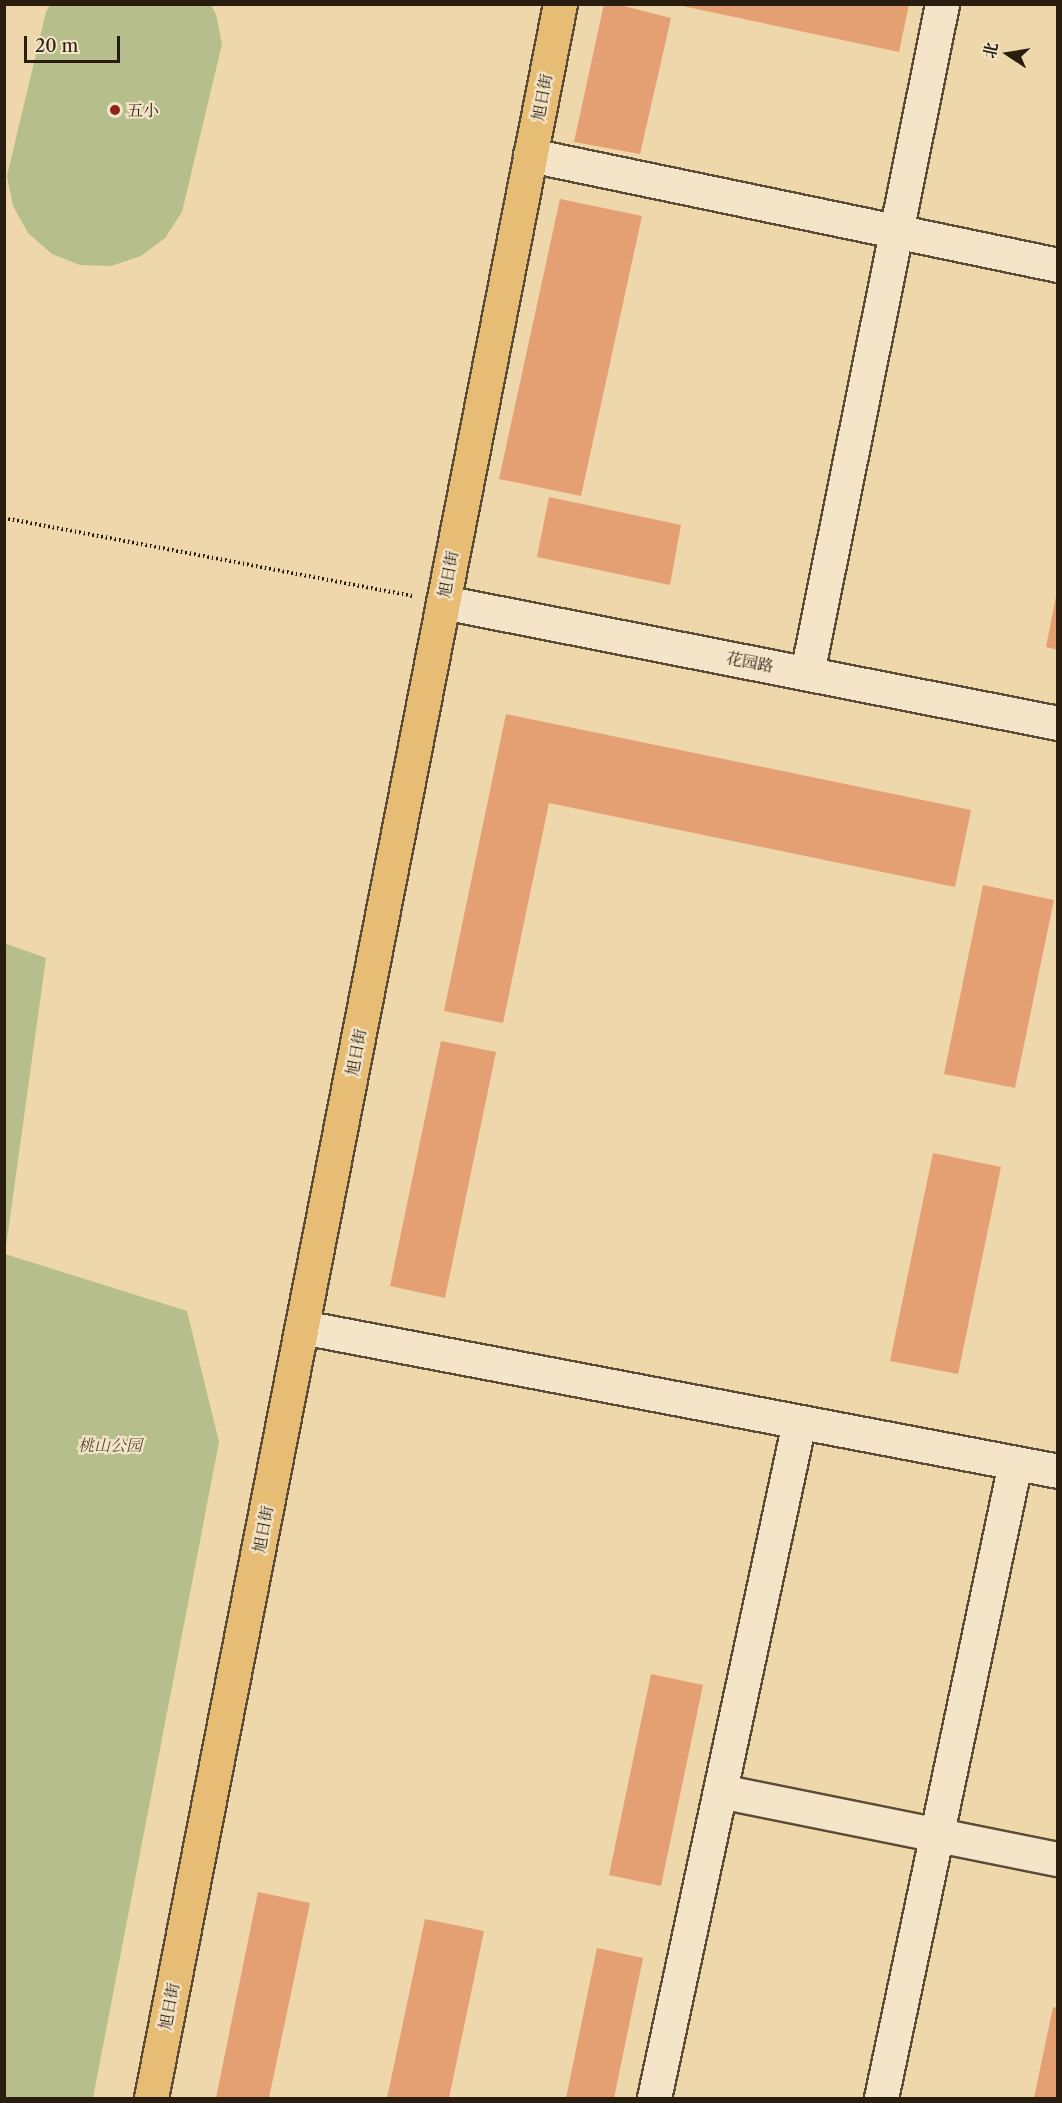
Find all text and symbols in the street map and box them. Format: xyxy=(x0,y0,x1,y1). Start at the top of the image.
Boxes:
scale bar xyxy=(27,24,123,62)
north arrow xyxy=(978,24,1038,84)
text: 20 m xyxy=(35,35,78,57)
text: 北 xyxy=(979,40,1002,60)
street label: 旭日街 xyxy=(528,72,556,122)
place label: 五小 xyxy=(127,100,159,120)
marker: 五小 xyxy=(108,103,122,117)
street label: 旭日街 xyxy=(434,549,462,599)
street label: 花园路 xyxy=(725,648,775,676)
street label: 旭日街 xyxy=(342,1027,370,1077)
park label: 桃山公园 xyxy=(78,1435,142,1455)
street label: 旭日街 xyxy=(249,1504,277,1554)
street label: 旭日街 xyxy=(155,1981,183,2031)

